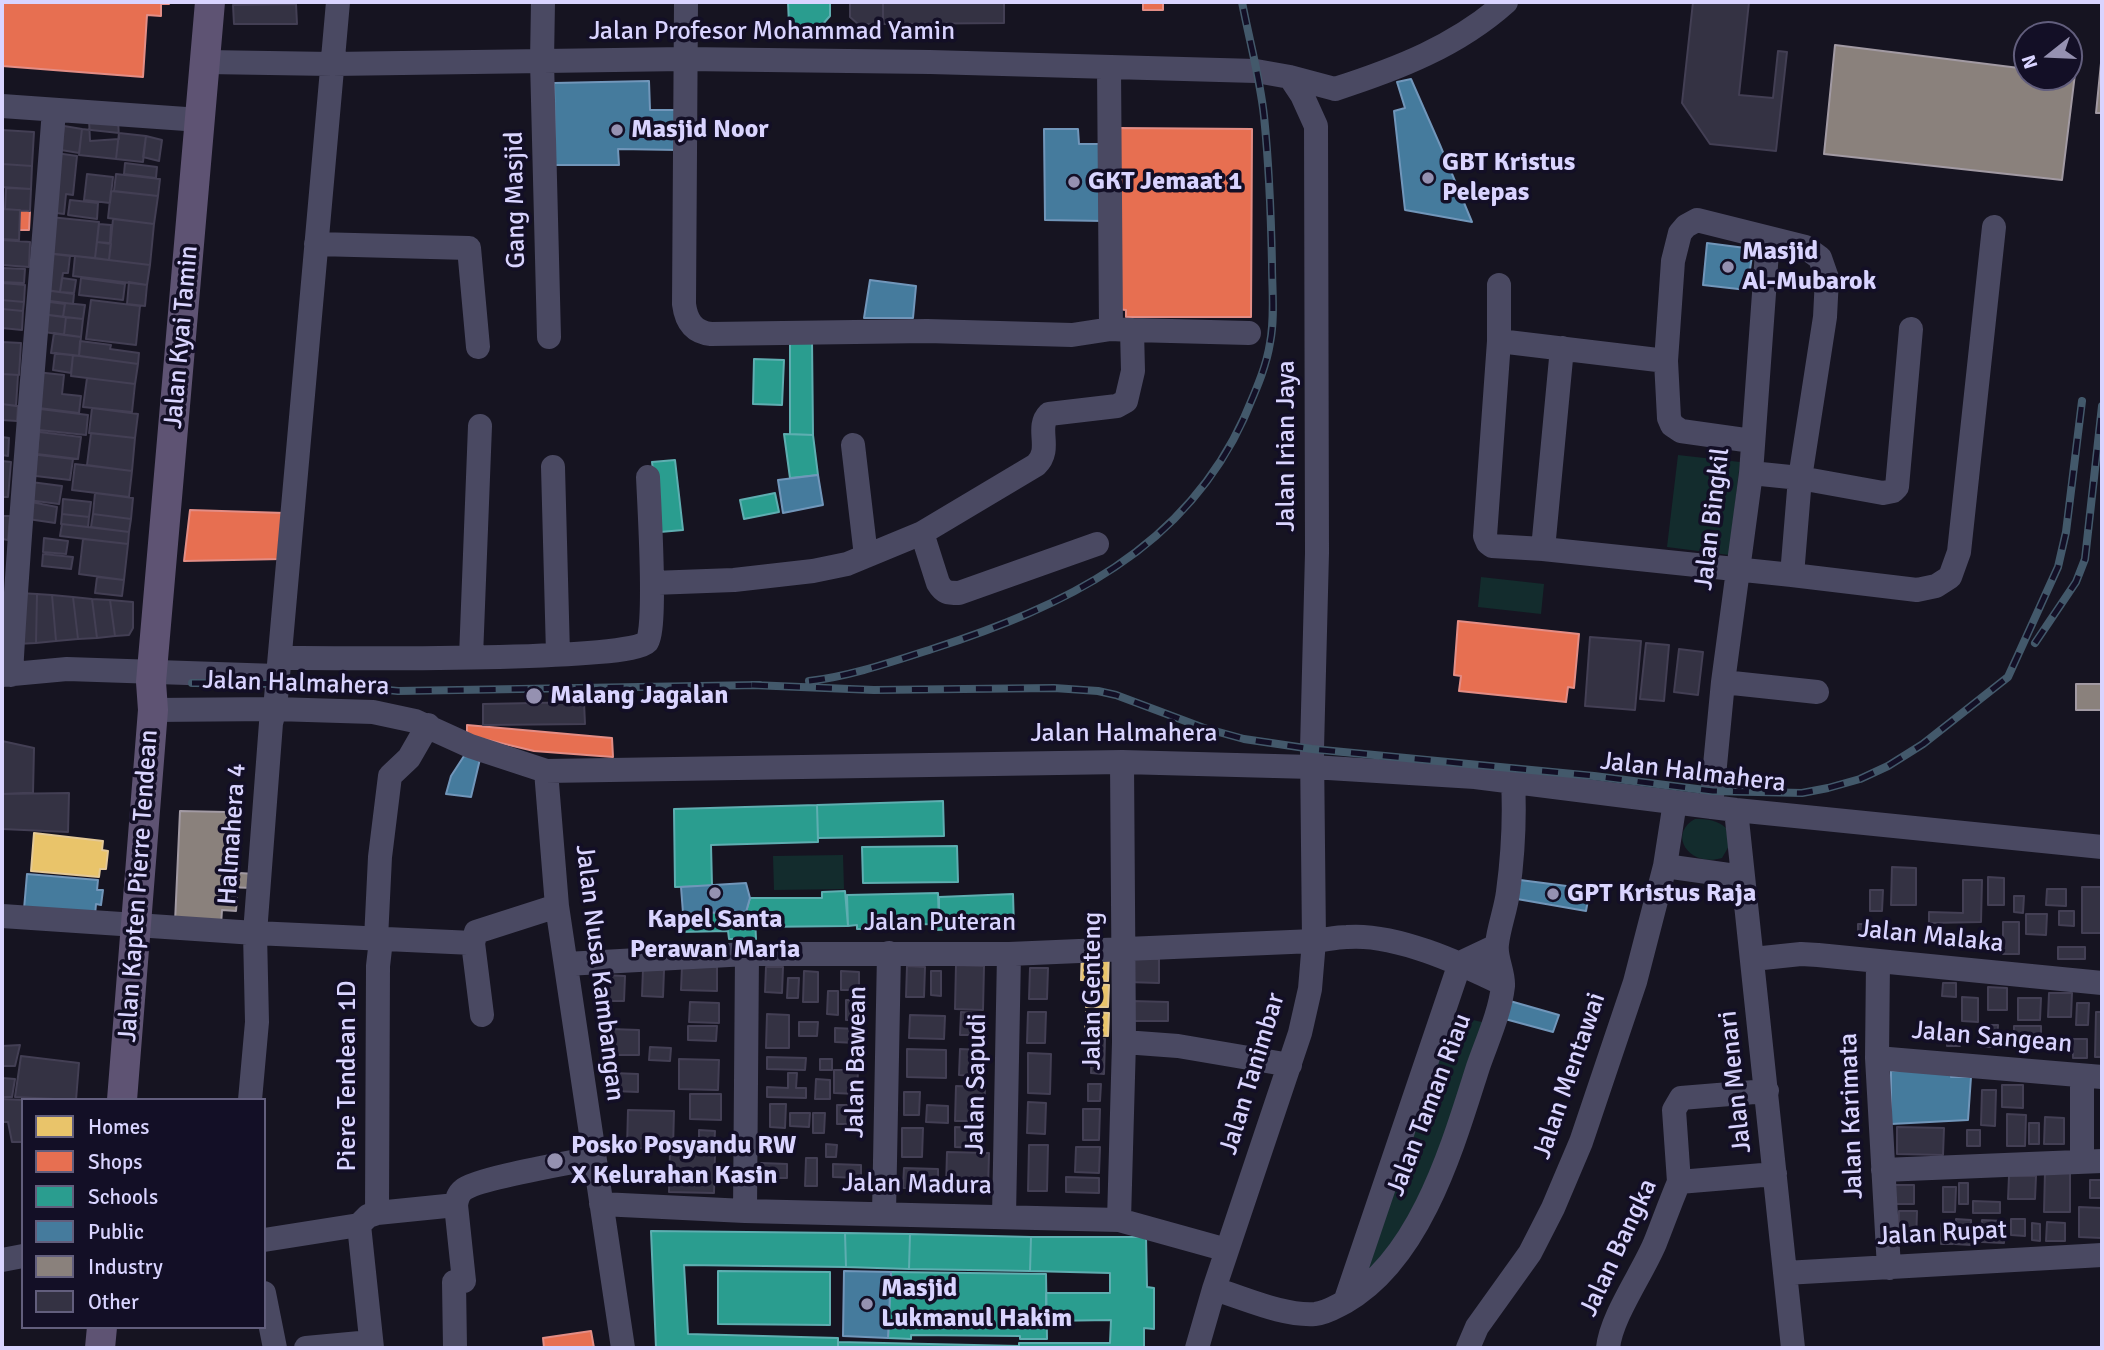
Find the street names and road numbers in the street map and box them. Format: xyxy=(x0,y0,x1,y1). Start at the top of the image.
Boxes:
street label: Jalan Profesor Mohammad Yamin xyxy=(589,16,955,48)
street label: Gang Masjid xyxy=(499,131,533,269)
street label: Jalan Kyai Tamin xyxy=(158,244,206,430)
street label: Jalan Irian Jaya xyxy=(1271,360,1303,532)
street label: Jalan Bingkil xyxy=(1689,446,1737,592)
street label: Jalan Halmahera xyxy=(202,665,390,703)
street label: Jalan Halmahera xyxy=(1031,718,1217,750)
street label: Jalan Kapten Pierre Tendean xyxy=(113,729,165,1043)
street label: Jalan Halmahera xyxy=(1598,746,1788,800)
street label: Halmahera 4 xyxy=(212,762,254,906)
street label: Jalan Nusa Kambangan xyxy=(568,843,630,1103)
street label: Jalan Puteran xyxy=(864,907,1016,939)
street label: Jalan Genteng xyxy=(1077,912,1109,1070)
street label: Jalan Malaka xyxy=(1857,914,2005,960)
street label: Piere Tendean 1D xyxy=(332,980,364,1172)
street label: Jalan Bawean xyxy=(840,986,874,1138)
street label: Jalan Tanimbar xyxy=(1214,989,1292,1159)
street label: Jalan Mentawai xyxy=(1527,989,1613,1163)
street label: Jalan Taman Riau xyxy=(1381,1009,1479,1201)
street label: Jalan Menari xyxy=(1713,1009,1759,1155)
street label: Jalan Sapudi xyxy=(960,1013,994,1155)
street label: Jalan Sangean xyxy=(1911,1015,2073,1061)
street label: Jalan Karimata xyxy=(1834,1032,1870,1200)
street label: Jalan Madura xyxy=(842,1168,992,1202)
street label: Jalan Bangka xyxy=(1574,1174,1664,1322)
street label: Jalan Rupat xyxy=(1876,1215,2008,1253)

